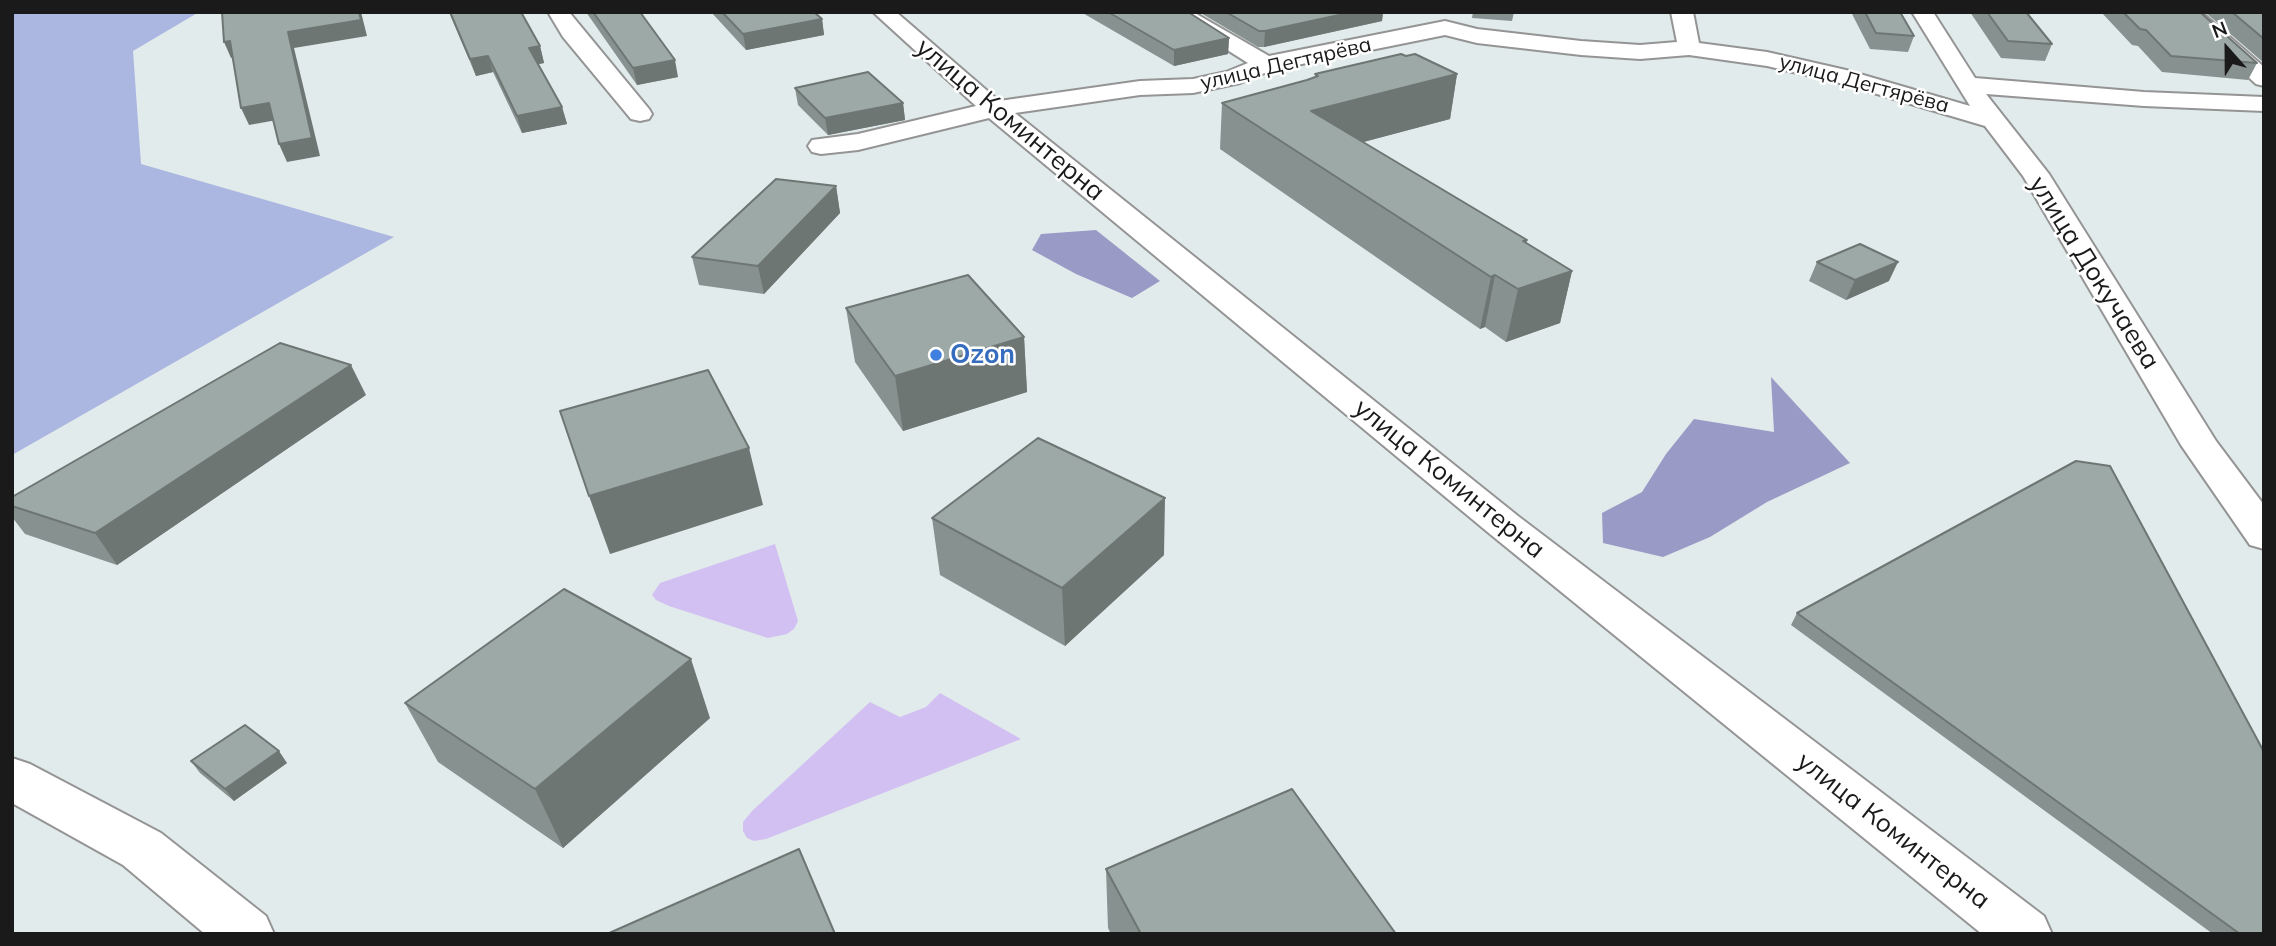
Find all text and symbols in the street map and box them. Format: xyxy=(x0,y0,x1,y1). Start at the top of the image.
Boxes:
north arrow xyxy=(2192,14,2262,84)
text: N xyxy=(2208,16,2230,43)
street label: улица Коминтерна xyxy=(909,32,1111,208)
street label: улица Дегтярёва xyxy=(1198,32,1374,96)
street label: улица Дегтярёва xyxy=(1776,49,1952,119)
street label: улица Докучаева xyxy=(2022,171,2166,375)
place label: Ozon xyxy=(950,339,1015,371)
marker: Ozon xyxy=(928,347,944,363)
street label: улица Коминтерна xyxy=(1347,392,1551,566)
street label: улица Коминтерна xyxy=(1790,746,1996,916)

